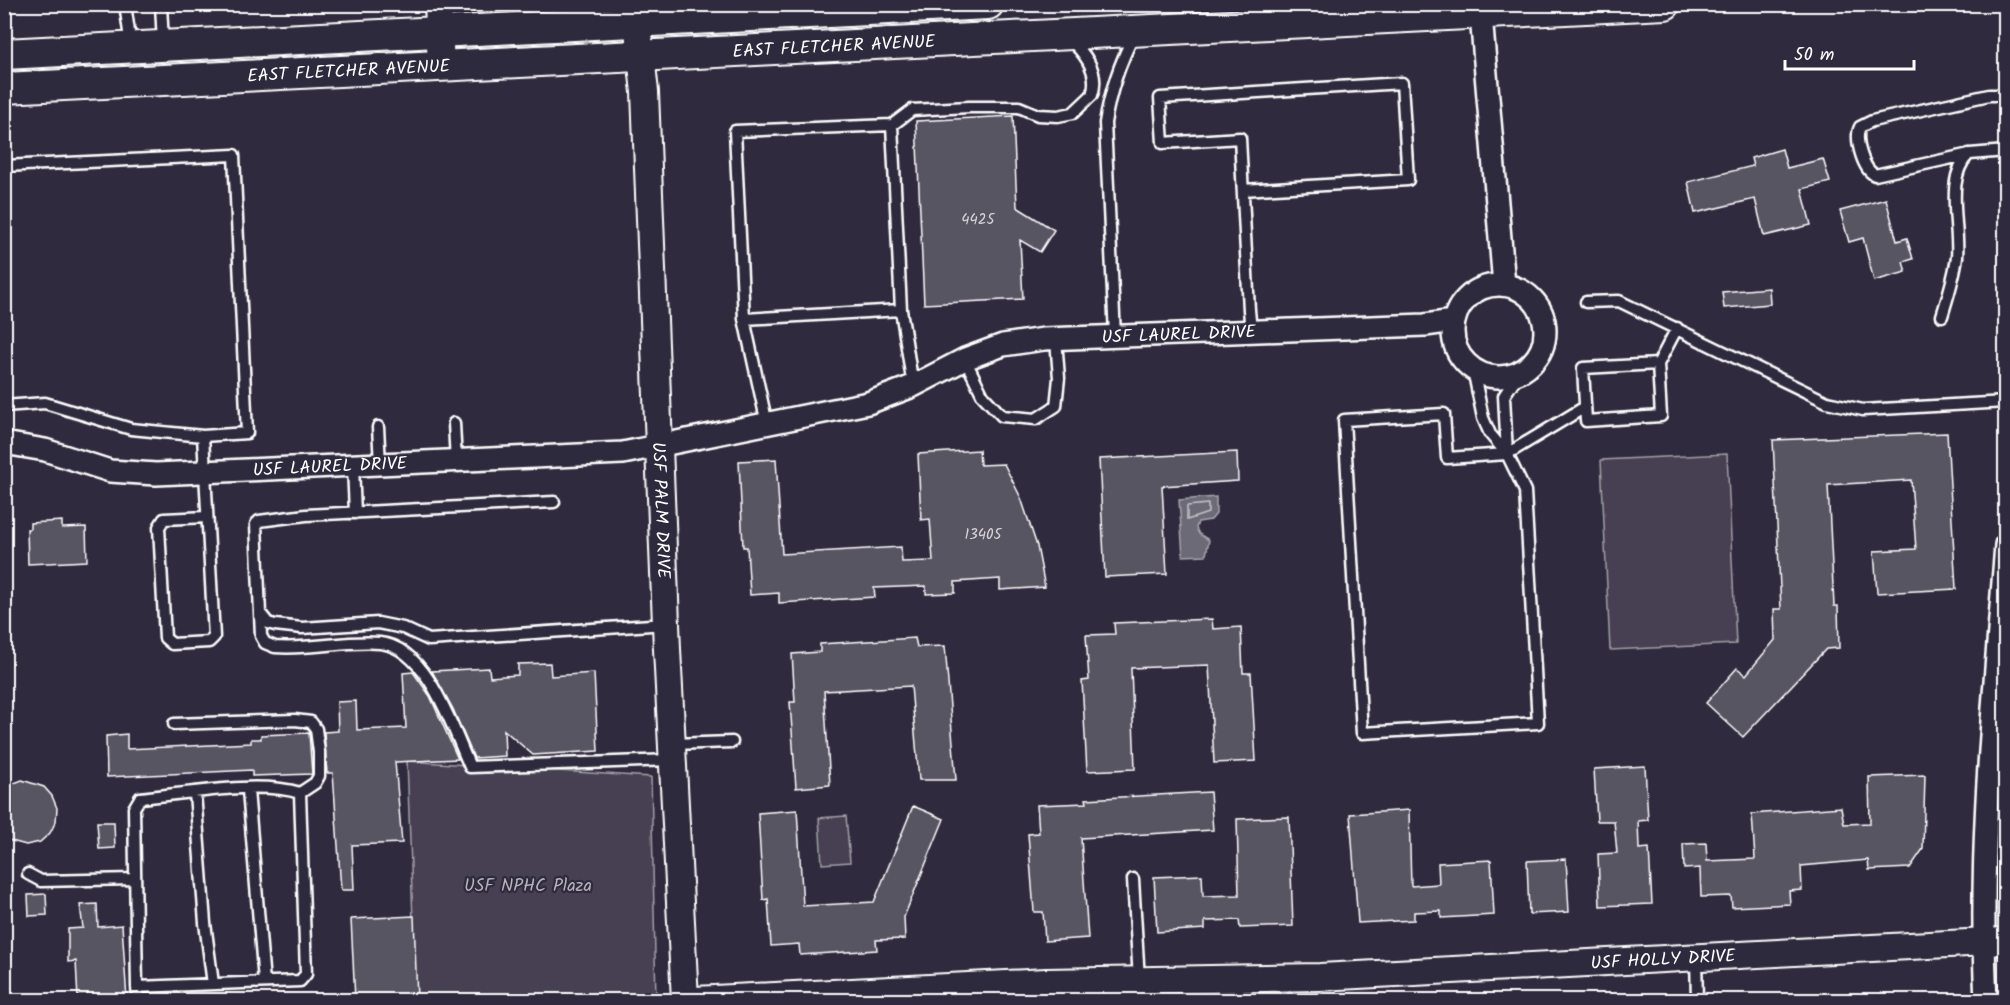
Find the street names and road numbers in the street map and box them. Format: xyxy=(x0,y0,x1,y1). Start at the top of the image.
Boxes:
street label: EAST FLETCHER AVENUE xyxy=(732,28,937,67)
street label: EAST FLETCHER AVENUE xyxy=(247,52,451,92)
street label: USF LAUREL DRIVE xyxy=(1101,318,1257,353)
street label: USF PALM DRIVE xyxy=(643,441,677,580)
street label: USF LAUREL DRIVE xyxy=(252,450,408,486)
street label: USF HOLLY DRIVE xyxy=(1590,942,1737,979)

